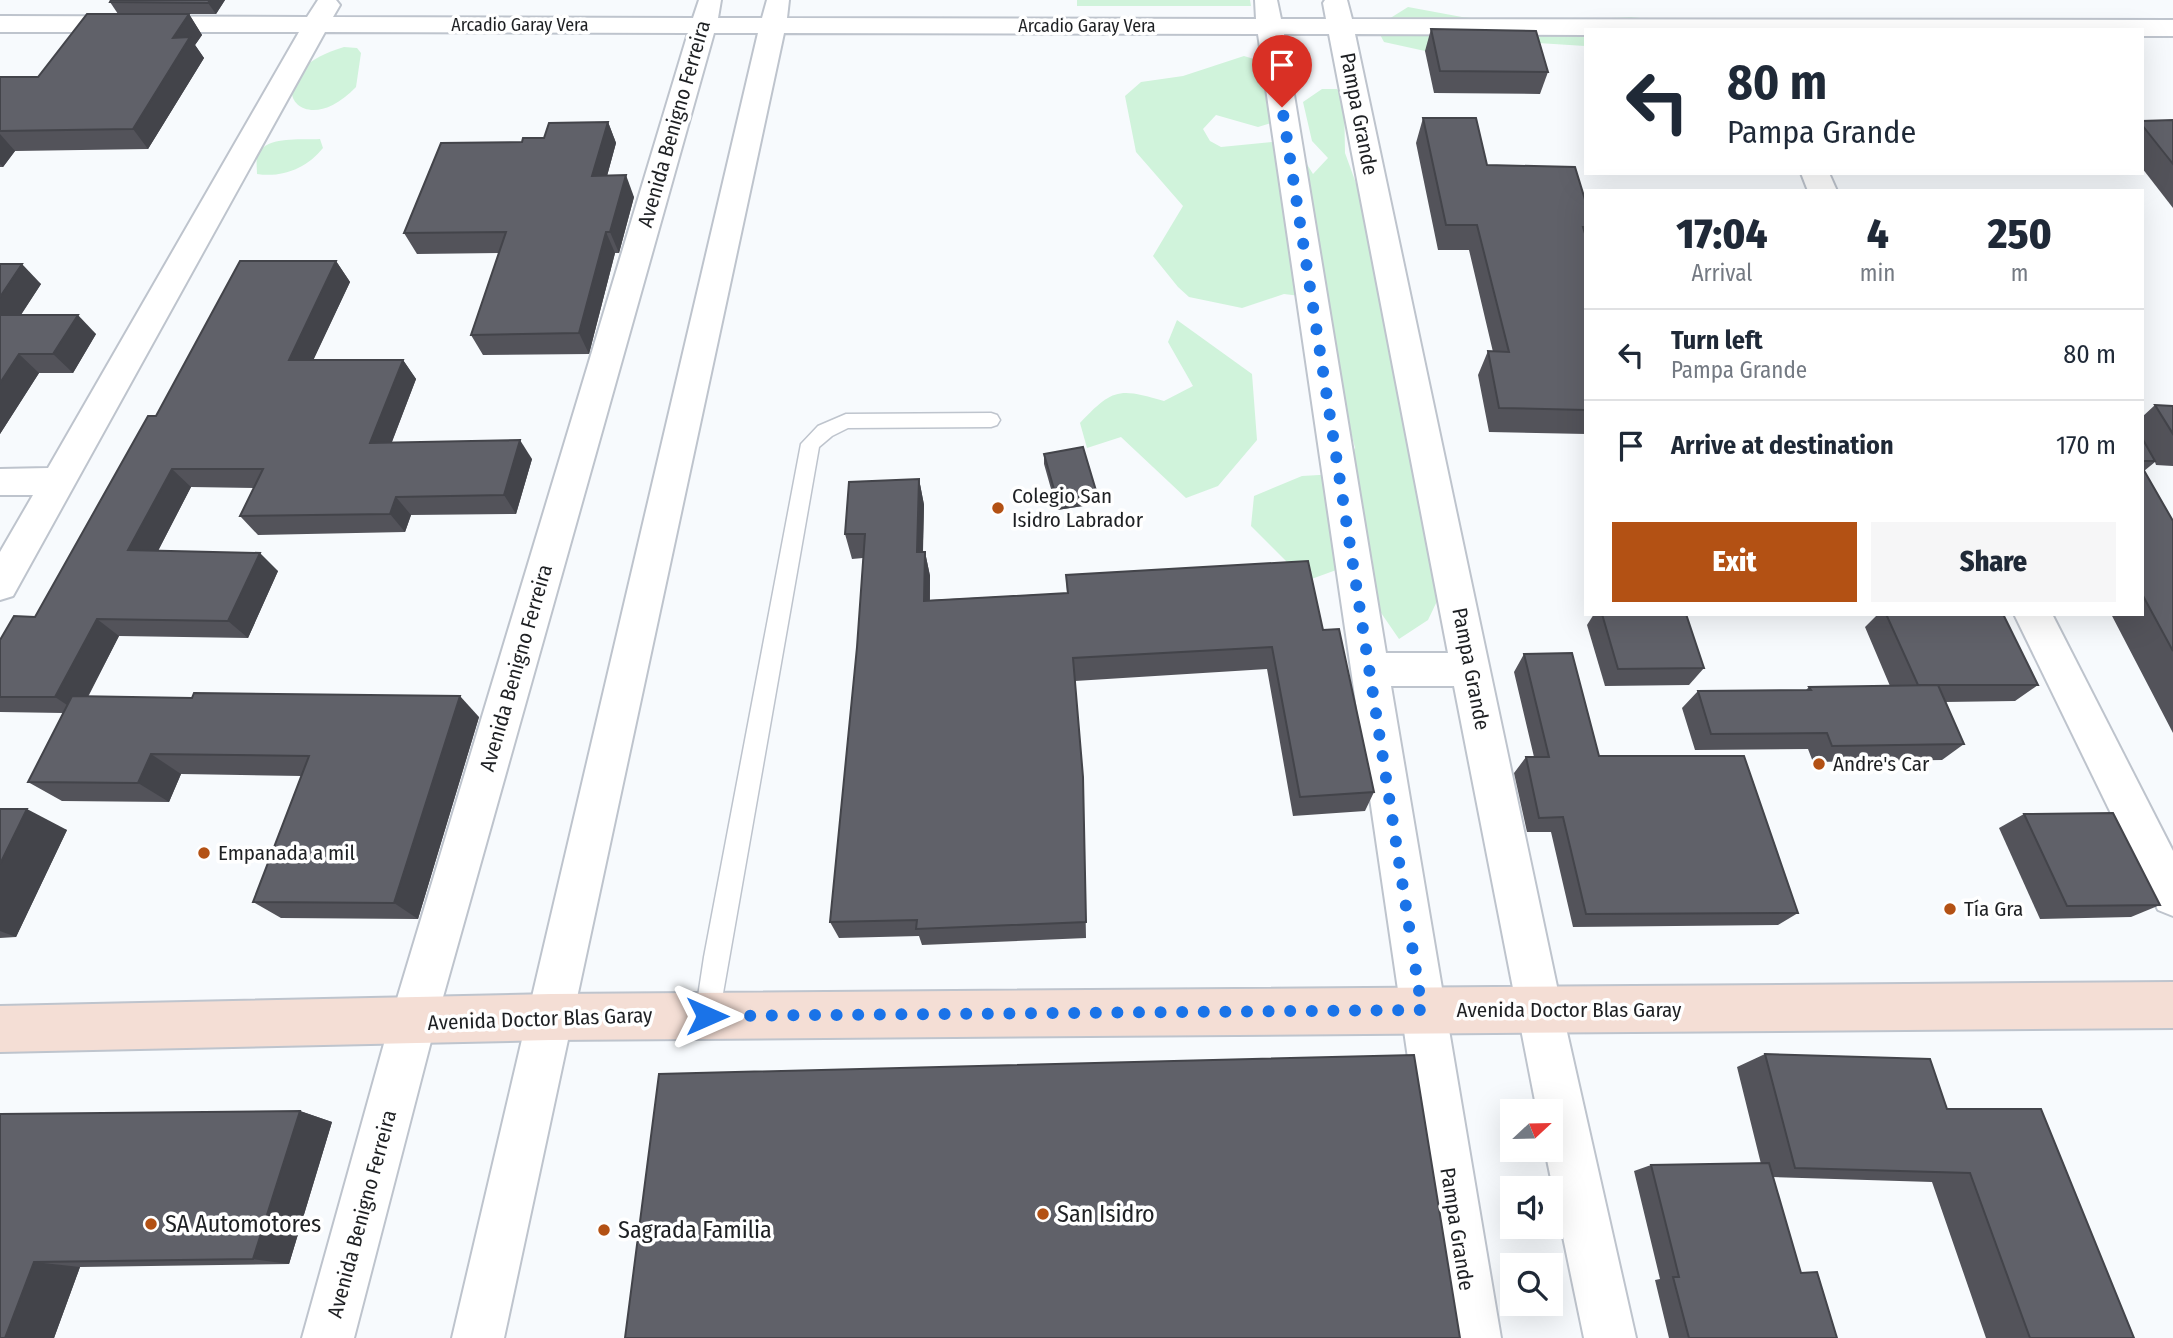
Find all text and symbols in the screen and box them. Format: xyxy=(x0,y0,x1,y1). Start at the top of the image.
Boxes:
street label: Arcadio Garay Vera xyxy=(451,14,589,36)
street label: Arcadio Garay Vera xyxy=(1018,15,1156,37)
street label: Avenida Benigno Ferreira xyxy=(632,17,716,231)
pin xyxy=(1252,35,1312,107)
icon: arrive xyxy=(1263,46,1301,84)
street label: Pampa Grande xyxy=(1334,51,1384,177)
text: 80 m xyxy=(1727,53,1827,112)
icon: left xyxy=(1612,56,1703,147)
text: Pampa Grande xyxy=(1727,113,1916,151)
text: 17:04 xyxy=(1676,209,1768,259)
text: 4 xyxy=(1867,209,1889,259)
text: 250 xyxy=(1988,209,2052,259)
text: Arrival xyxy=(1691,259,1752,287)
text: min xyxy=(1860,259,1895,287)
text: m xyxy=(2011,259,2029,287)
text: Turn left xyxy=(1671,325,1763,356)
icon: left xyxy=(1612,336,1650,374)
text: 80 m xyxy=(2063,339,2116,370)
text: Pampa Grande xyxy=(1671,356,1807,384)
icon: arrive xyxy=(1612,427,1650,465)
text: Arrive at destination xyxy=(1671,430,1894,461)
text: 170 m xyxy=(2056,430,2116,461)
place label: Colegio San Isidro Labrador xyxy=(1012,483,1144,533)
marker: Colegio San Isidro Labrador xyxy=(990,500,1006,516)
button: Exit xyxy=(1612,522,1857,602)
button: Share xyxy=(1871,522,2116,602)
street label: Avenida Benigno Ferreira xyxy=(474,561,558,775)
street label: Pampa Grande xyxy=(1446,606,1496,732)
place label: Andre's Car xyxy=(1833,751,1930,777)
marker: Andre's Car xyxy=(1811,756,1827,772)
place label: Empanada a mil xyxy=(218,840,356,866)
marker: Empanada a mil xyxy=(196,845,212,861)
place label: Tía Gra xyxy=(1964,896,2023,922)
marker: Tía Gra xyxy=(1942,901,1958,917)
position arrow xyxy=(670,979,744,1053)
street label: Avenida Doctor Blas Garay xyxy=(1457,997,1682,1023)
street label: Avenida Doctor Blas Garay xyxy=(427,1002,653,1036)
north arrow xyxy=(1500,1099,1563,1162)
map controls xyxy=(1500,1099,1563,1316)
street label: Avenida Benigno Ferreira xyxy=(322,1107,402,1321)
street label: Pampa Grande xyxy=(1434,1166,1480,1292)
button: sound xyxy=(1500,1176,1563,1239)
place label: San Isidro xyxy=(1057,1200,1155,1228)
marker: San Isidro xyxy=(1035,1206,1051,1222)
place label: SA Automotores xyxy=(165,1210,321,1238)
marker: SA Automotores xyxy=(143,1216,159,1232)
place label: Sagrada Familia xyxy=(618,1216,772,1244)
marker: Sagrada Familia xyxy=(596,1222,612,1238)
button: search xyxy=(1500,1253,1563,1316)

